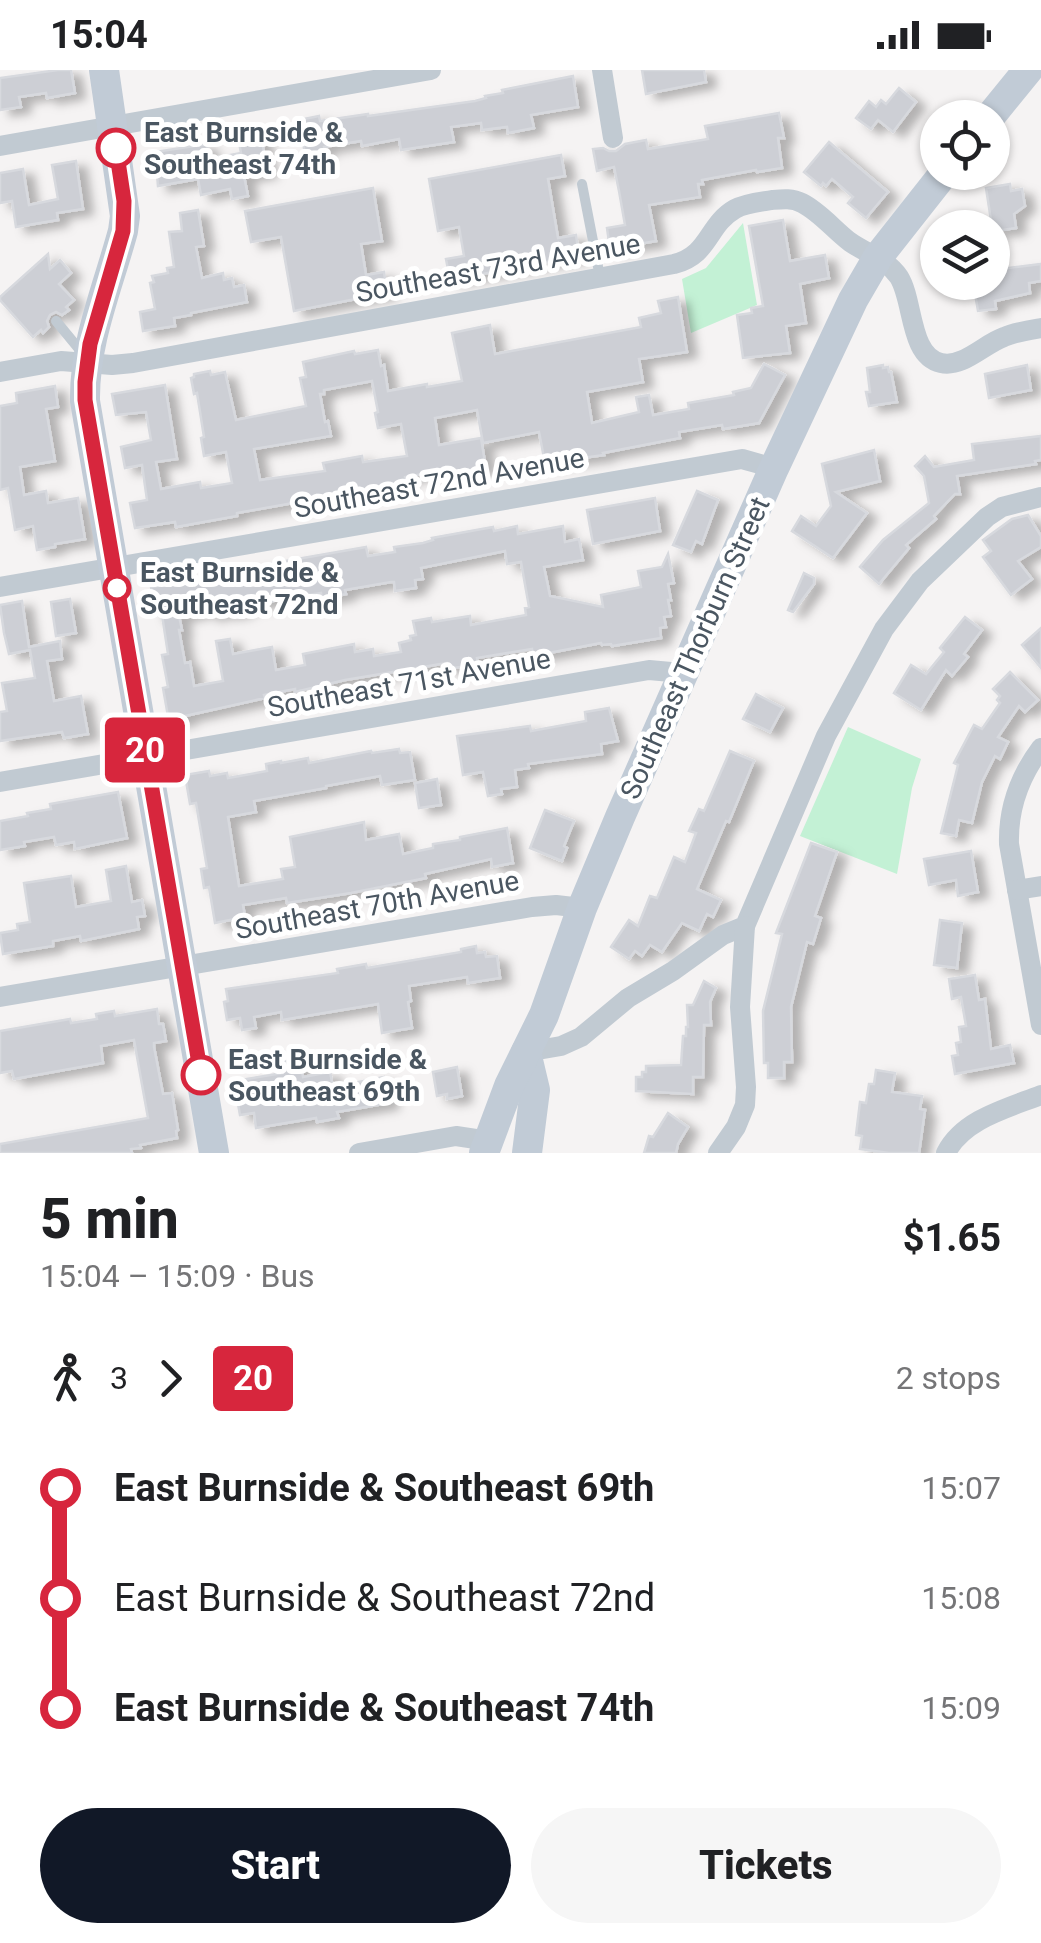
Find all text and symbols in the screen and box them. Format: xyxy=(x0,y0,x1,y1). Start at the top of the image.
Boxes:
text: 15:04 xyxy=(50,13,148,57)
map controls xyxy=(920,100,1010,300)
button: locate xyxy=(920,100,1010,190)
place label: East Burnside & Southeast 74th xyxy=(144,116,344,181)
marker: East Burnside & Southeast 74th xyxy=(97,129,135,167)
button: layers xyxy=(920,210,1010,300)
street label: Southeast 73rd Avenue xyxy=(353,227,643,309)
street label: Southeast 72nd Avenue xyxy=(291,441,587,525)
street label: Southeast Thorburn Street xyxy=(613,492,777,804)
place label: East Burnside & Southeast 72nd xyxy=(140,556,340,621)
marker: East Burnside & Southeast 72nd xyxy=(104,575,130,601)
street label: Southeast 71st Avenue xyxy=(265,642,553,724)
line badge: 20 xyxy=(100,718,190,782)
text: 20 xyxy=(125,730,165,771)
street label: Southeast 70th Avenue xyxy=(232,864,522,946)
place label: East Burnside & Southeast 69th xyxy=(228,1043,428,1108)
marker: East Burnside & Southeast 69th xyxy=(182,1056,220,1094)
text: 5 min xyxy=(40,1187,179,1251)
text: $1.65 xyxy=(903,1216,1001,1260)
text: 15:04 – 15:09 · Bus xyxy=(40,1257,315,1295)
icon: walk xyxy=(40,1351,95,1406)
icon: forward xyxy=(143,1351,198,1406)
text: 20 xyxy=(233,1358,273,1399)
text: 3 xyxy=(110,1359,128,1397)
text: 2 stops xyxy=(896,1359,1001,1397)
text: East Burnside & Southeast 69th xyxy=(114,1466,654,1510)
text: 15:07 xyxy=(921,1469,1001,1507)
text: East Burnside & Southeast 72nd xyxy=(114,1576,655,1620)
text: 15:08 xyxy=(921,1579,1001,1617)
text: East Burnside & Southeast 74th xyxy=(114,1686,654,1730)
text: 15:09 xyxy=(921,1689,1001,1727)
button: Start xyxy=(40,1808,511,1923)
button: Tickets xyxy=(531,1808,1001,1923)

